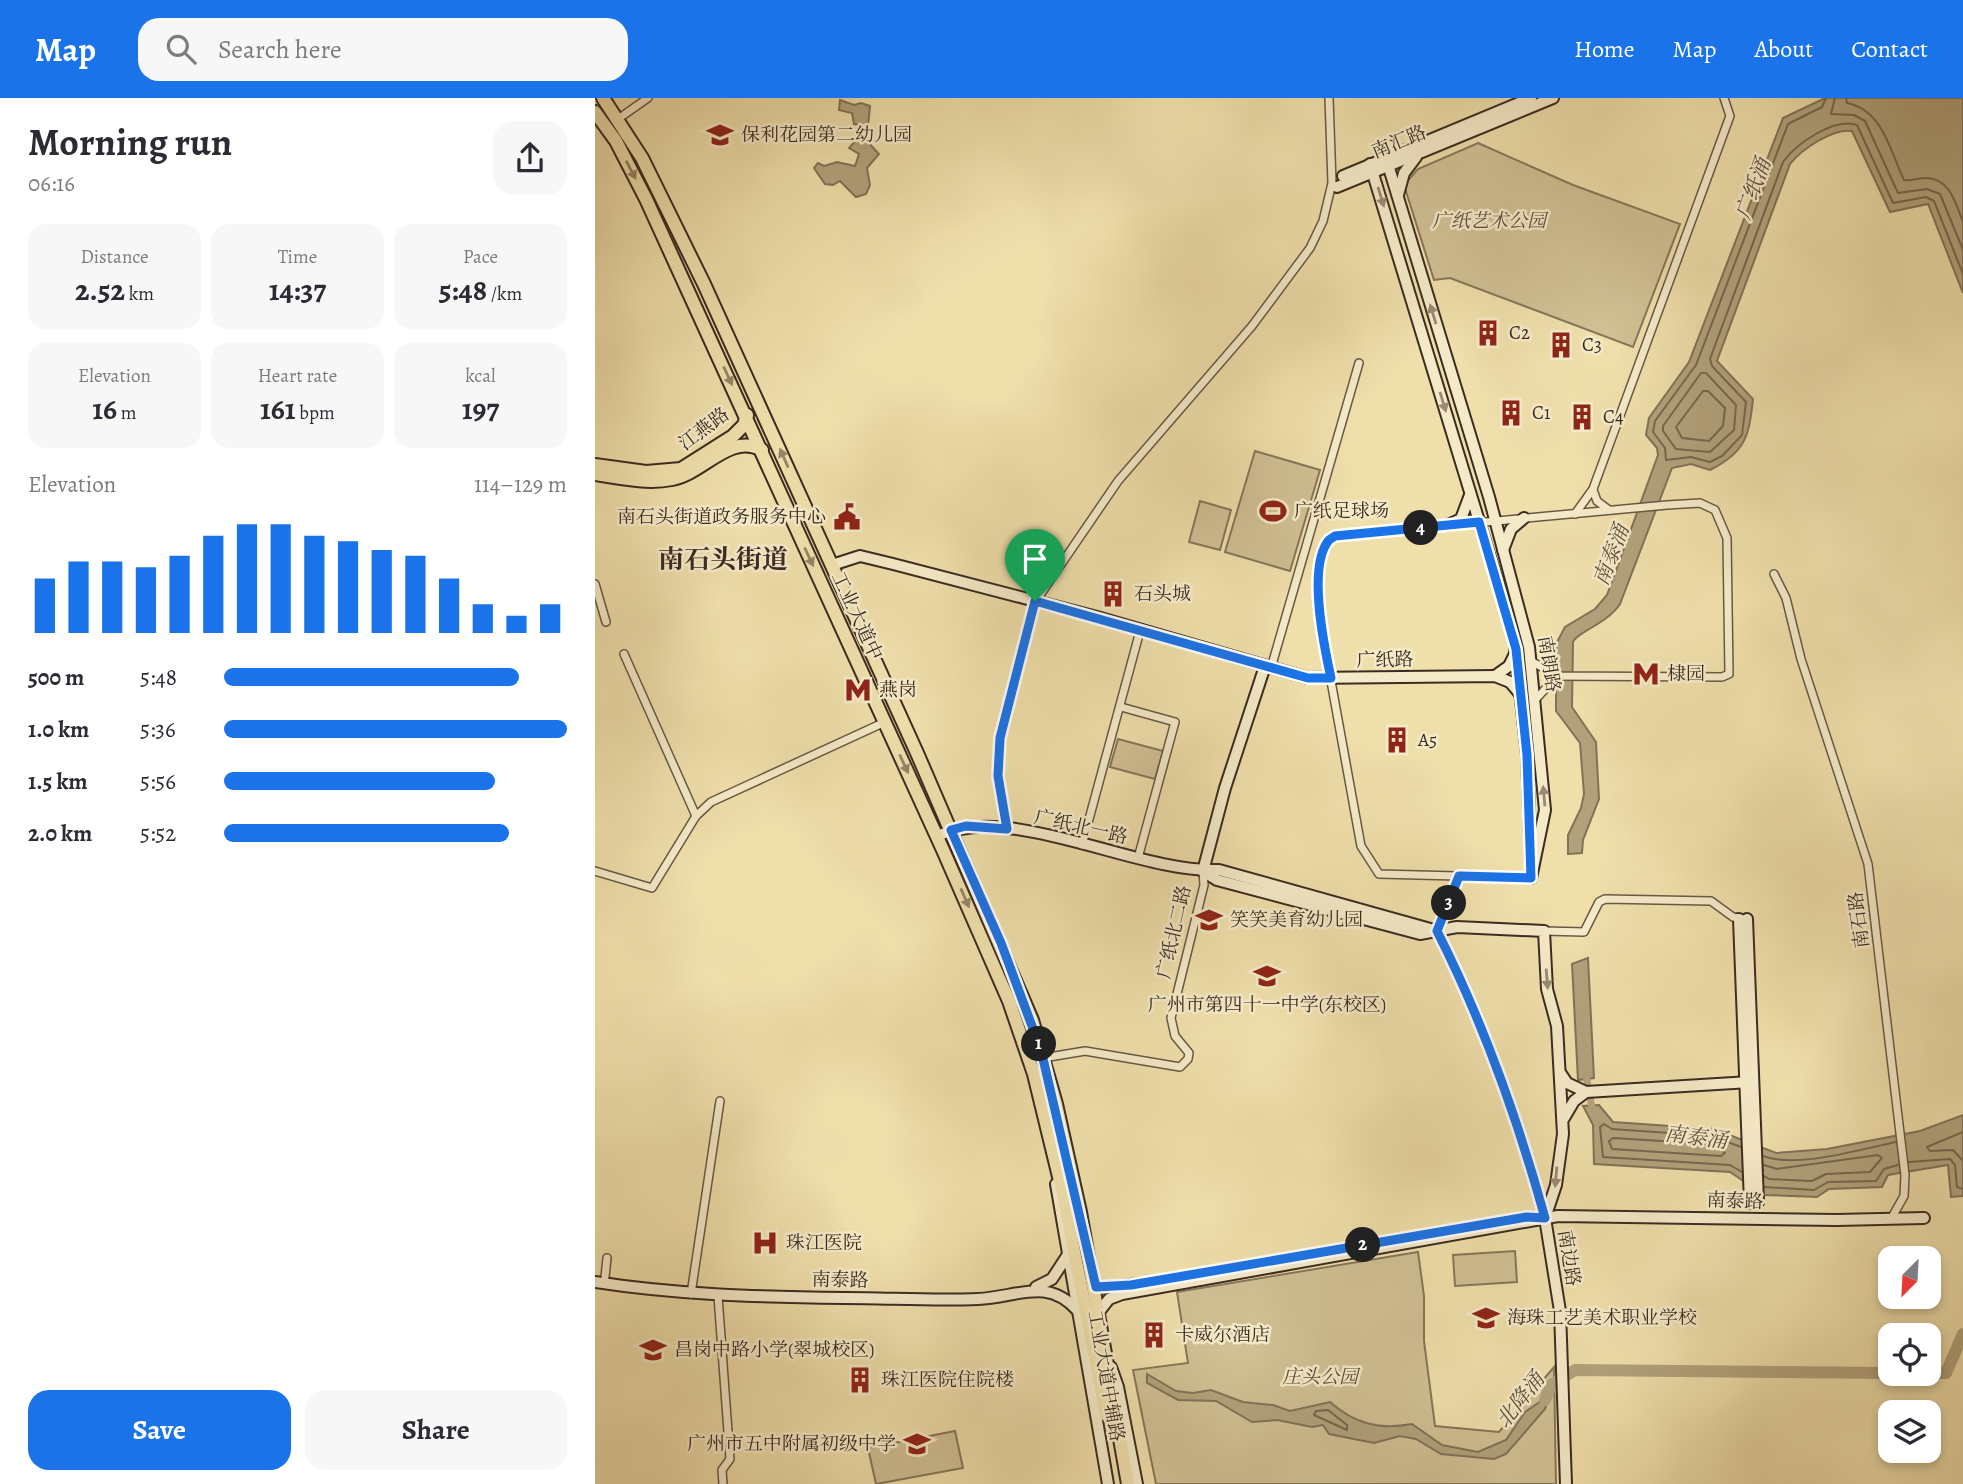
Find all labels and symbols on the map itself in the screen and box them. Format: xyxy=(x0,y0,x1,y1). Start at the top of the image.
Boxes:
street label: 南汇路 xyxy=(1368,119,1430,165)
school or university icon: 保利花园第二幼儿园 xyxy=(705,120,735,150)
place label: 保利花园第二幼儿园 xyxy=(741,122,912,148)
water label: 广纸涌 xyxy=(1729,153,1778,223)
one-way arrow xyxy=(625,160,637,180)
one-way arrow xyxy=(1376,187,1386,208)
park label: 广纸艺术公园 xyxy=(1432,208,1549,234)
one-way arrow xyxy=(1428,304,1438,325)
building icon: C2 xyxy=(1473,318,1503,348)
place label: C2 xyxy=(1509,320,1530,346)
building icon: C3 xyxy=(1546,330,1576,360)
place label: C3 xyxy=(1582,332,1602,358)
one-way arrow xyxy=(722,366,734,386)
one-way arrow xyxy=(1439,392,1449,413)
building icon: C1 xyxy=(1496,398,1526,428)
place label: C1 xyxy=(1532,400,1551,426)
street label: 江燕路 xyxy=(673,401,735,457)
building icon: C4 xyxy=(1567,402,1597,432)
place label: C4 xyxy=(1603,404,1624,430)
one-way arrow xyxy=(778,448,790,468)
sports icon: 广纸足球场 xyxy=(1258,496,1288,526)
place label: 广纸足球场 xyxy=(1294,498,1389,524)
public building icon: 南石头街道政务服务中心 xyxy=(832,502,862,532)
place label: 南石头街道政务服务中心 xyxy=(617,504,826,530)
pin: 4 xyxy=(1403,510,1439,546)
water label: 南泰涌 xyxy=(1587,519,1636,589)
pin xyxy=(1005,529,1065,601)
district label: 南石头街道 xyxy=(658,542,788,577)
one-way arrow xyxy=(803,547,815,567)
street label: 工业大道中 xyxy=(825,567,889,665)
building icon: 石头城 xyxy=(1098,579,1128,609)
place label: 石头城 xyxy=(1134,581,1191,607)
street label: 南朗路 xyxy=(1532,634,1566,694)
street label: 广纸路 xyxy=(1356,647,1414,673)
metro station icon: 棣园 xyxy=(1631,659,1661,689)
place label: 棣园 xyxy=(1667,661,1705,687)
metro station icon: 燕岗 xyxy=(843,675,873,705)
place label: 燕岗 xyxy=(879,677,917,703)
building icon: A5 xyxy=(1382,725,1412,755)
place label: A5 xyxy=(1417,727,1437,753)
one-way arrow xyxy=(898,754,910,774)
one-way arrow xyxy=(1538,784,1549,806)
street label: 广纸北一路 xyxy=(1032,804,1130,850)
street label: 广纸北二路 xyxy=(1151,883,1197,981)
pin: 3 xyxy=(1431,886,1467,920)
one-way arrow xyxy=(959,888,971,908)
street label: 南石路 xyxy=(1843,890,1875,950)
school or university icon: 笑笑美育幼儿园 xyxy=(1194,905,1224,935)
place label: 笑笑美育幼儿园 xyxy=(1230,907,1363,933)
school or university icon: 广州市第四十一中学(东校区) xyxy=(1252,961,1282,991)
one-way arrow xyxy=(1542,968,1553,990)
place label: 广州市第四十一中学(东校区) xyxy=(1148,992,1386,1018)
pin: 1 xyxy=(1021,1026,1057,1062)
water label: 南泰涌 xyxy=(1663,1119,1731,1155)
one-way arrow xyxy=(1550,1166,1561,1188)
street label: 南泰路 xyxy=(1706,1187,1764,1215)
hospital icon: 珠江医院 xyxy=(750,1228,780,1258)
pin: 2 xyxy=(1345,1228,1381,1262)
street label: 南边路 xyxy=(1552,1228,1586,1288)
place label: 珠江医院 xyxy=(786,1230,862,1256)
north arrow xyxy=(1878,1246,1941,1309)
street label: 南泰路 xyxy=(811,1267,869,1293)
school or university icon: 海珠工艺美术职业学校 xyxy=(1471,1303,1501,1333)
place label: 海珠工艺美术职业学校 xyxy=(1507,1305,1697,1331)
street label: 工业大道中辅路 xyxy=(1082,1308,1130,1444)
building icon: 卡威尔酒店 xyxy=(1139,1320,1169,1350)
place label: 卡威尔酒店 xyxy=(1175,1322,1270,1348)
school or university icon: 昌岗中路小学(翠城校区) xyxy=(638,1335,668,1365)
place label: 昌岗中路小学(翠城校区) xyxy=(674,1337,874,1363)
park label: 庄头公园 xyxy=(1282,1364,1361,1390)
building icon: 珠江医院住院楼 xyxy=(845,1365,875,1395)
water label: 北降涌 xyxy=(1490,1365,1552,1433)
place label: 珠江医院住院楼 xyxy=(881,1367,1014,1393)
school or university icon: 广州市五中附属初级中学 xyxy=(902,1429,932,1459)
place label: 广州市五中附属初级中学 xyxy=(687,1431,896,1457)

